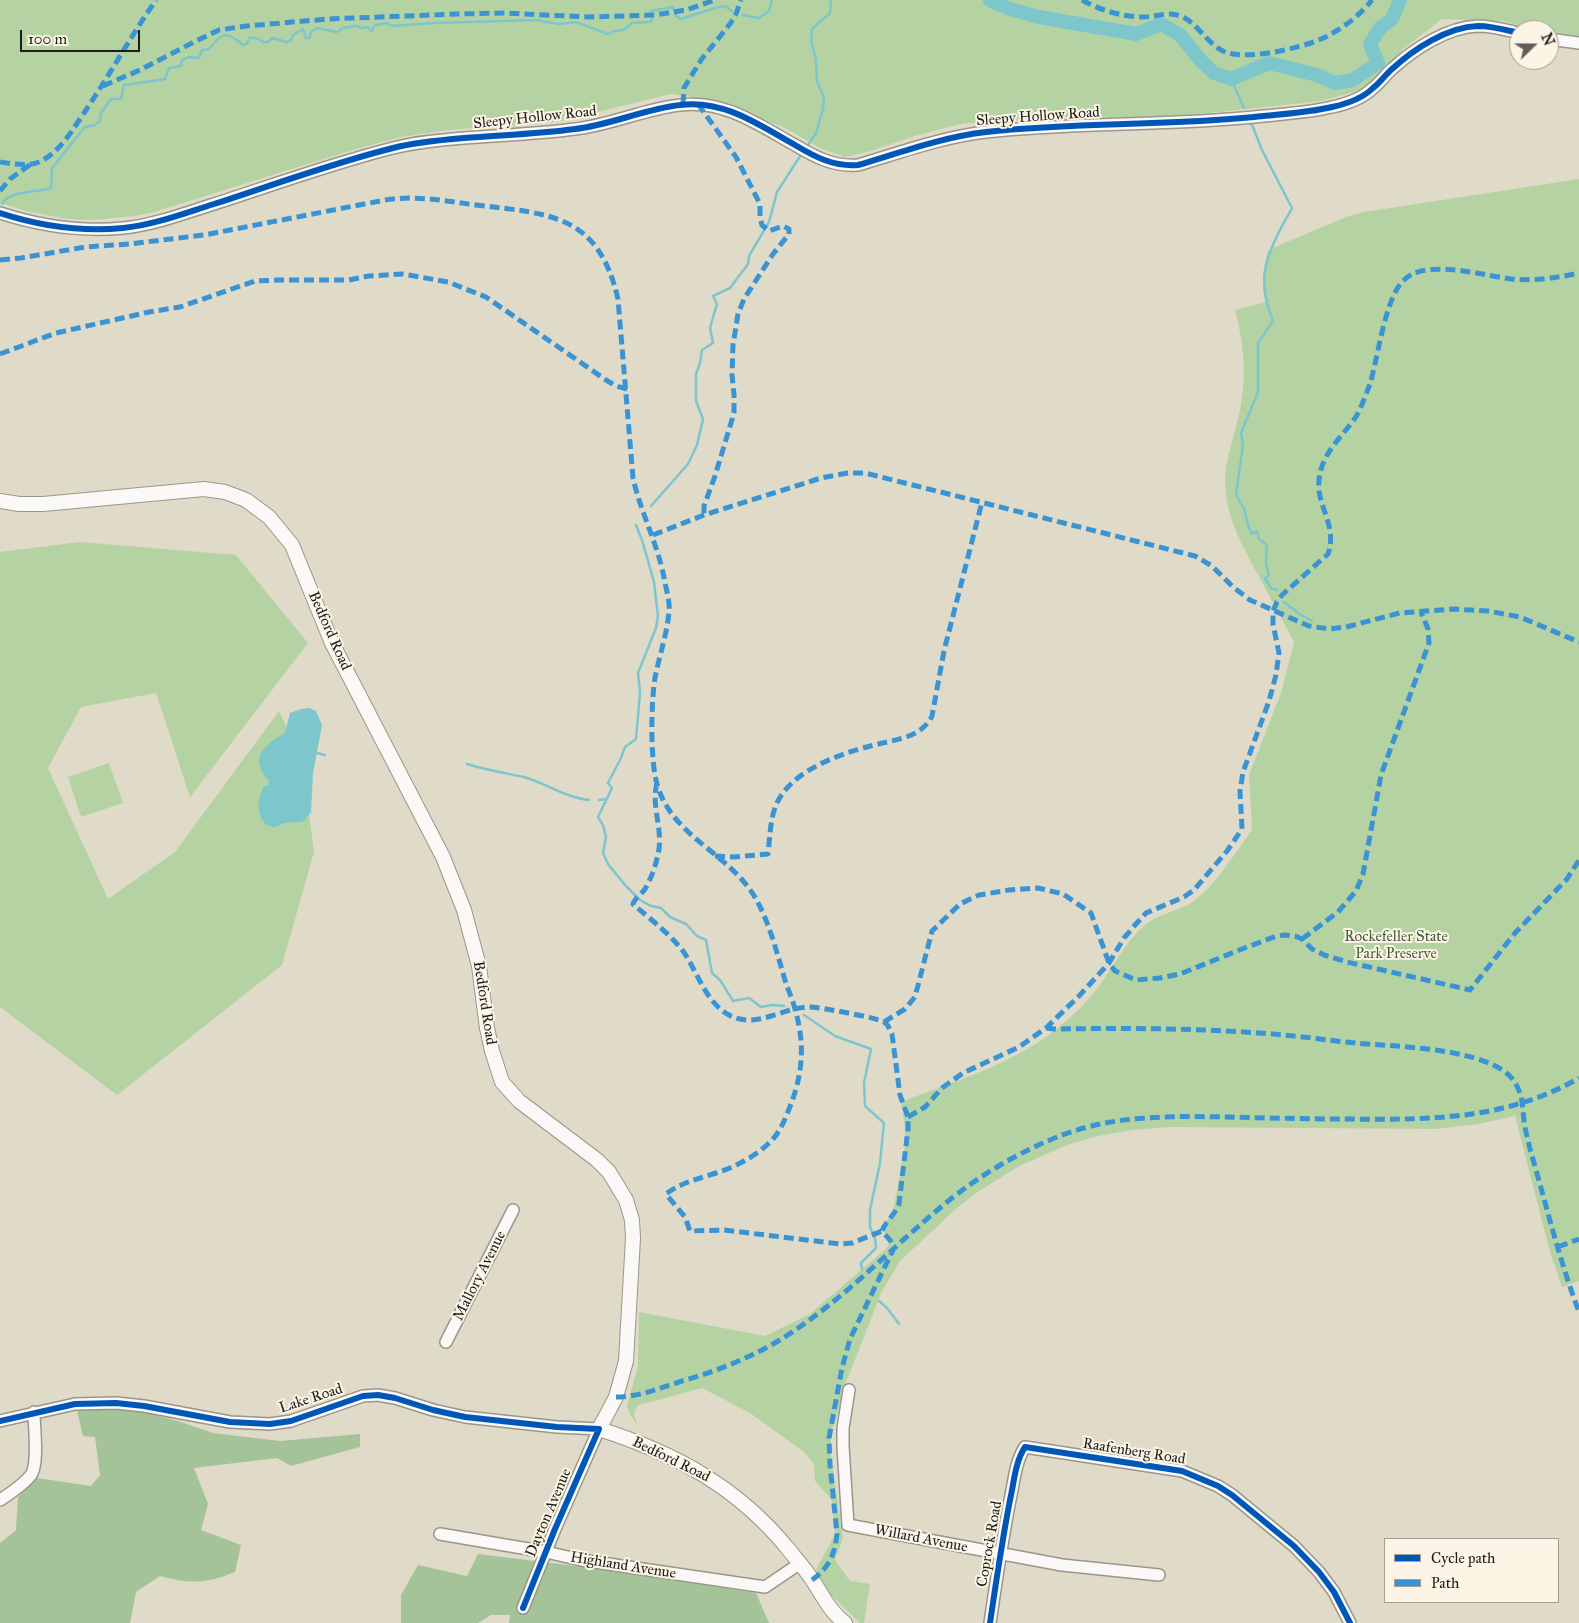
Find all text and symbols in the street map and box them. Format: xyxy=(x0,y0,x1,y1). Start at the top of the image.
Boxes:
scale bar xyxy=(22,20,142,52)
north arrow xyxy=(1509,20,1559,70)
text: 100 m xyxy=(28,30,67,48)
text: N xyxy=(1537,31,1558,48)
street label: Sleepy Hollow Road xyxy=(472,103,598,133)
street label: Sleepy Hollow Road xyxy=(976,104,1100,130)
street label: Bedford Road xyxy=(304,589,354,673)
park label: Rockefeller State Park Preserve xyxy=(1344,928,1448,963)
street label: Bedford Road xyxy=(468,960,500,1046)
street label: Mallory Avenue xyxy=(450,1228,510,1324)
street label: Lake Road xyxy=(277,1380,345,1418)
street label: Bedford Road xyxy=(629,1433,713,1487)
street label: Raafenberg Road xyxy=(1081,1435,1187,1469)
street label: Dayton Avenue xyxy=(522,1466,576,1560)
street label: Coprock Road xyxy=(974,1500,1006,1588)
street label: Willard Avenue xyxy=(873,1521,969,1557)
legend xyxy=(1384,1538,1559,1603)
street label: Highland Avenue xyxy=(569,1549,677,1583)
text: Cycle path xyxy=(1431,1549,1495,1567)
text: Path xyxy=(1431,1574,1459,1592)

